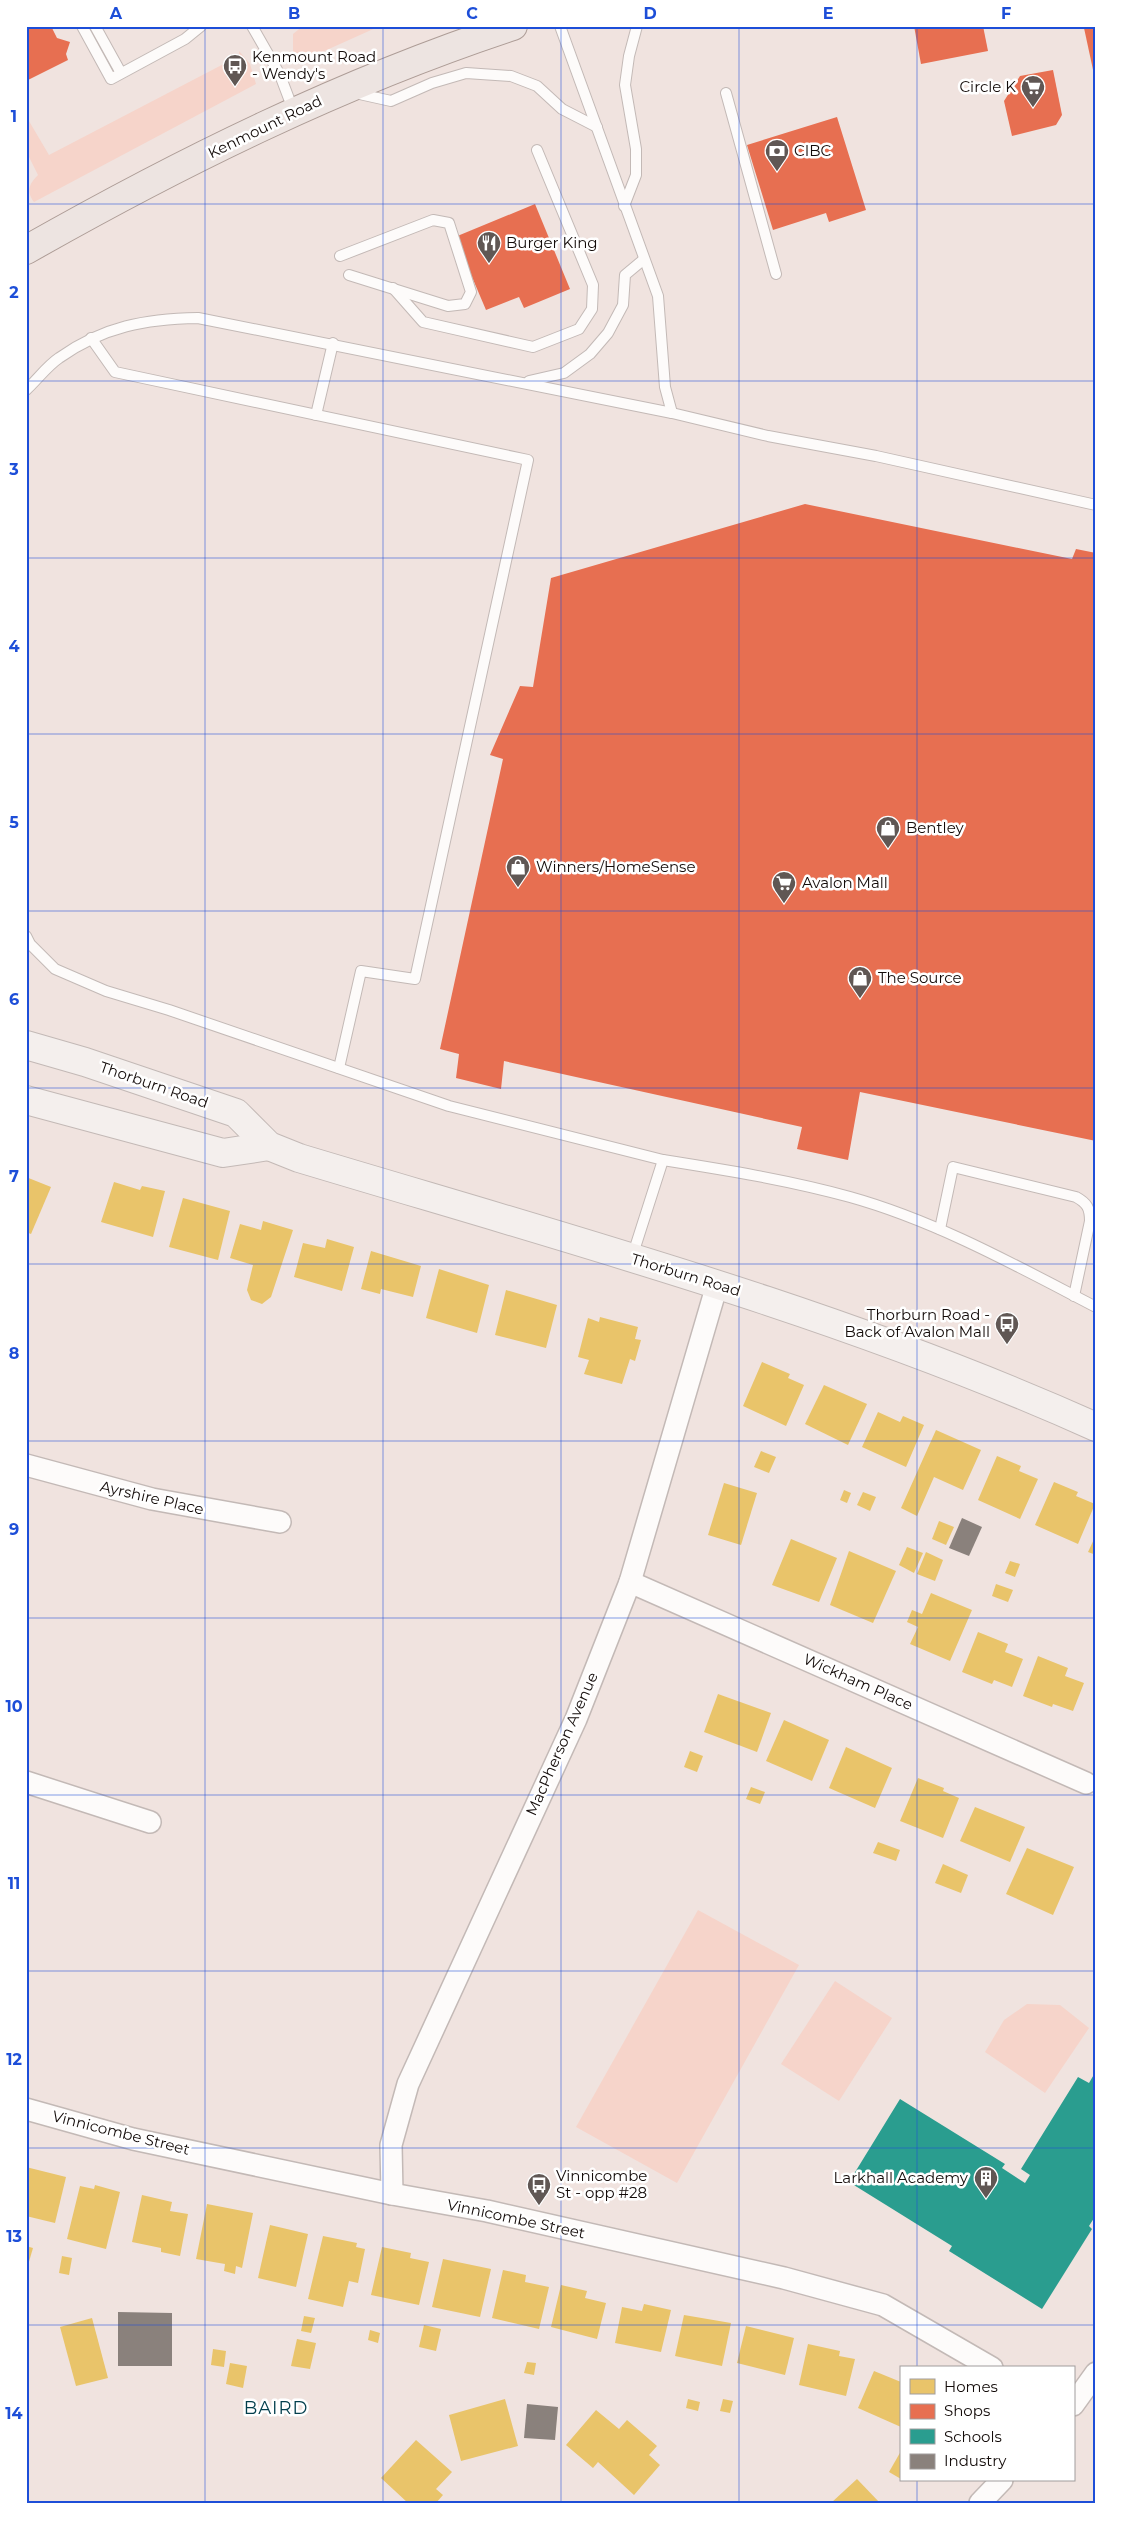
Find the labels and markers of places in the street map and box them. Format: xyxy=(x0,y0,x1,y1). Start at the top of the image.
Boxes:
place label: Kenmount Road - Wendy's xyxy=(252,47,376,83)
bus stop icon: Kenmount Road - Wendy's xyxy=(222,53,248,87)
supermarket icon: Circle K xyxy=(1020,74,1046,108)
place label: Circle K xyxy=(959,77,1016,96)
bank icon: CIBC xyxy=(764,138,790,172)
place label: CIBC xyxy=(794,141,831,160)
restaurant icon: Burger King xyxy=(476,230,502,264)
place label: Burger King xyxy=(506,233,598,252)
shop icon: Bentley xyxy=(875,815,901,849)
place label: Bentley xyxy=(906,818,965,837)
shop icon: Winners/HomeSense xyxy=(505,854,531,888)
place label: Winners/HomeSense xyxy=(536,857,695,876)
supermarket icon: Avalon Mall xyxy=(771,870,797,904)
place label: Avalon Mall xyxy=(802,873,888,892)
shop icon: The Source xyxy=(847,965,873,999)
place label: The Source xyxy=(878,968,962,987)
place label: Thorburn Road - Back of Avalon Mall xyxy=(844,1305,990,1341)
bus stop icon: Thorburn Road - Back of Avalon Mall xyxy=(994,1311,1020,1345)
building icon: Larkhall Academy xyxy=(973,2165,999,2199)
place label: Vinnicombe St - opp #28 xyxy=(556,2166,647,2202)
place label: Larkhall Academy xyxy=(833,2168,969,2187)
bus stop icon: Vinnicombe St - opp #28 xyxy=(526,2172,552,2206)

